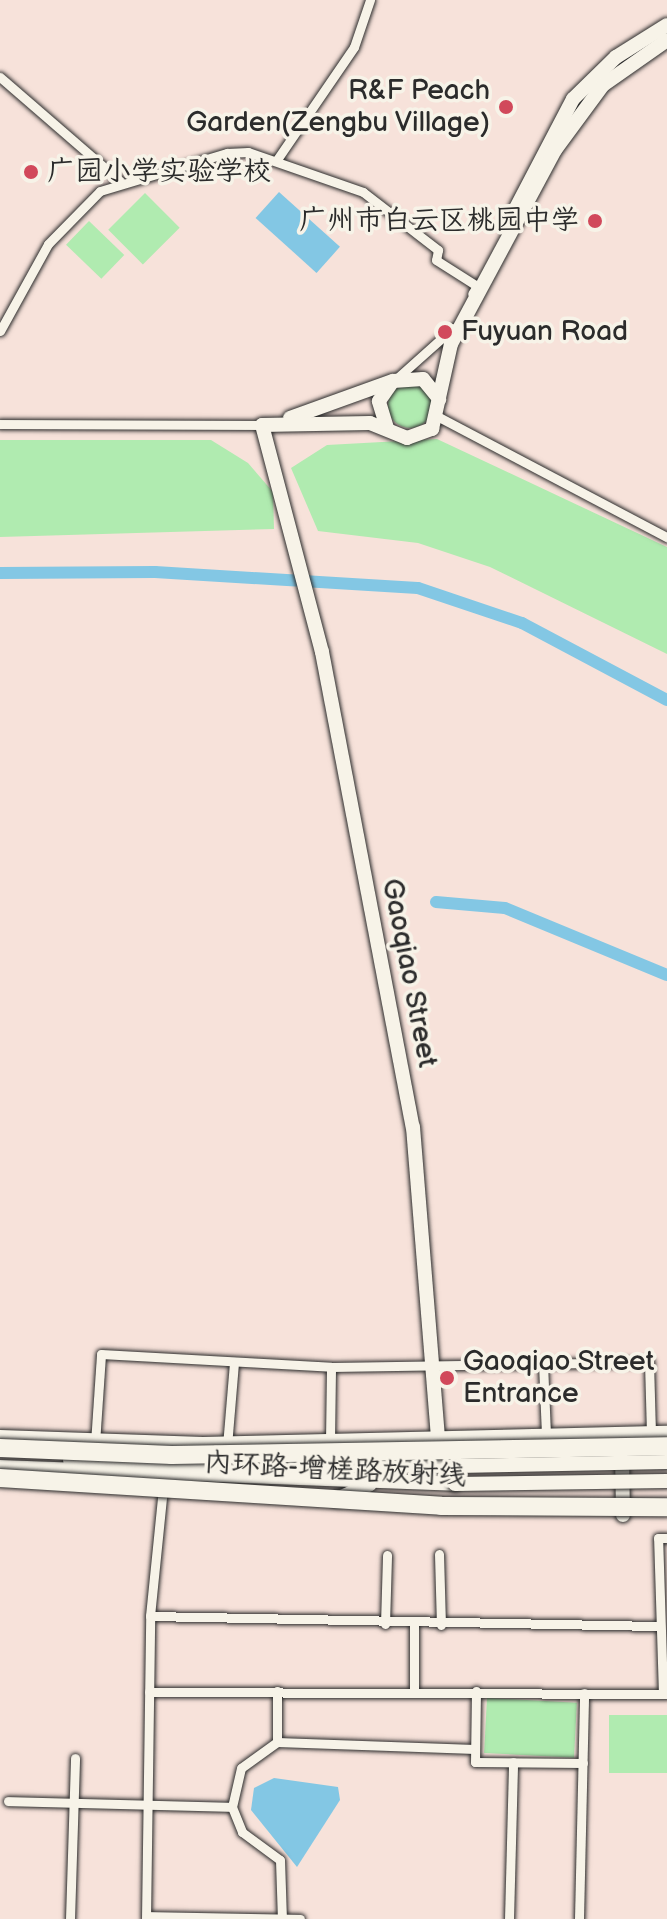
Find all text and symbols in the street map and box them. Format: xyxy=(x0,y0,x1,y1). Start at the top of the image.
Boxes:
place label: R&F Peach Garden(Zengbu Village) xyxy=(186,74,490,140)
marker: R&F Peach Garden(Zengbu Village) xyxy=(497,98,515,116)
place label: 广园小学实验学校 xyxy=(47,155,271,189)
marker: 广园小学实验学校 xyxy=(22,163,40,181)
place label: 广州市白云区桃园中学 xyxy=(299,204,579,238)
marker: 广州市白云区桃园中学 xyxy=(586,212,604,230)
place label: Fuyuan Road xyxy=(461,315,628,349)
marker: Fuyuan Road xyxy=(436,323,454,341)
street label: Gaoqiao Street xyxy=(374,876,444,1070)
place label: Gaoqiao Street Entrance xyxy=(463,1345,655,1411)
marker: Gaoqiao Street Entrance xyxy=(438,1369,456,1387)
street label: 内环路-增槎路放射线 xyxy=(203,1446,467,1494)

